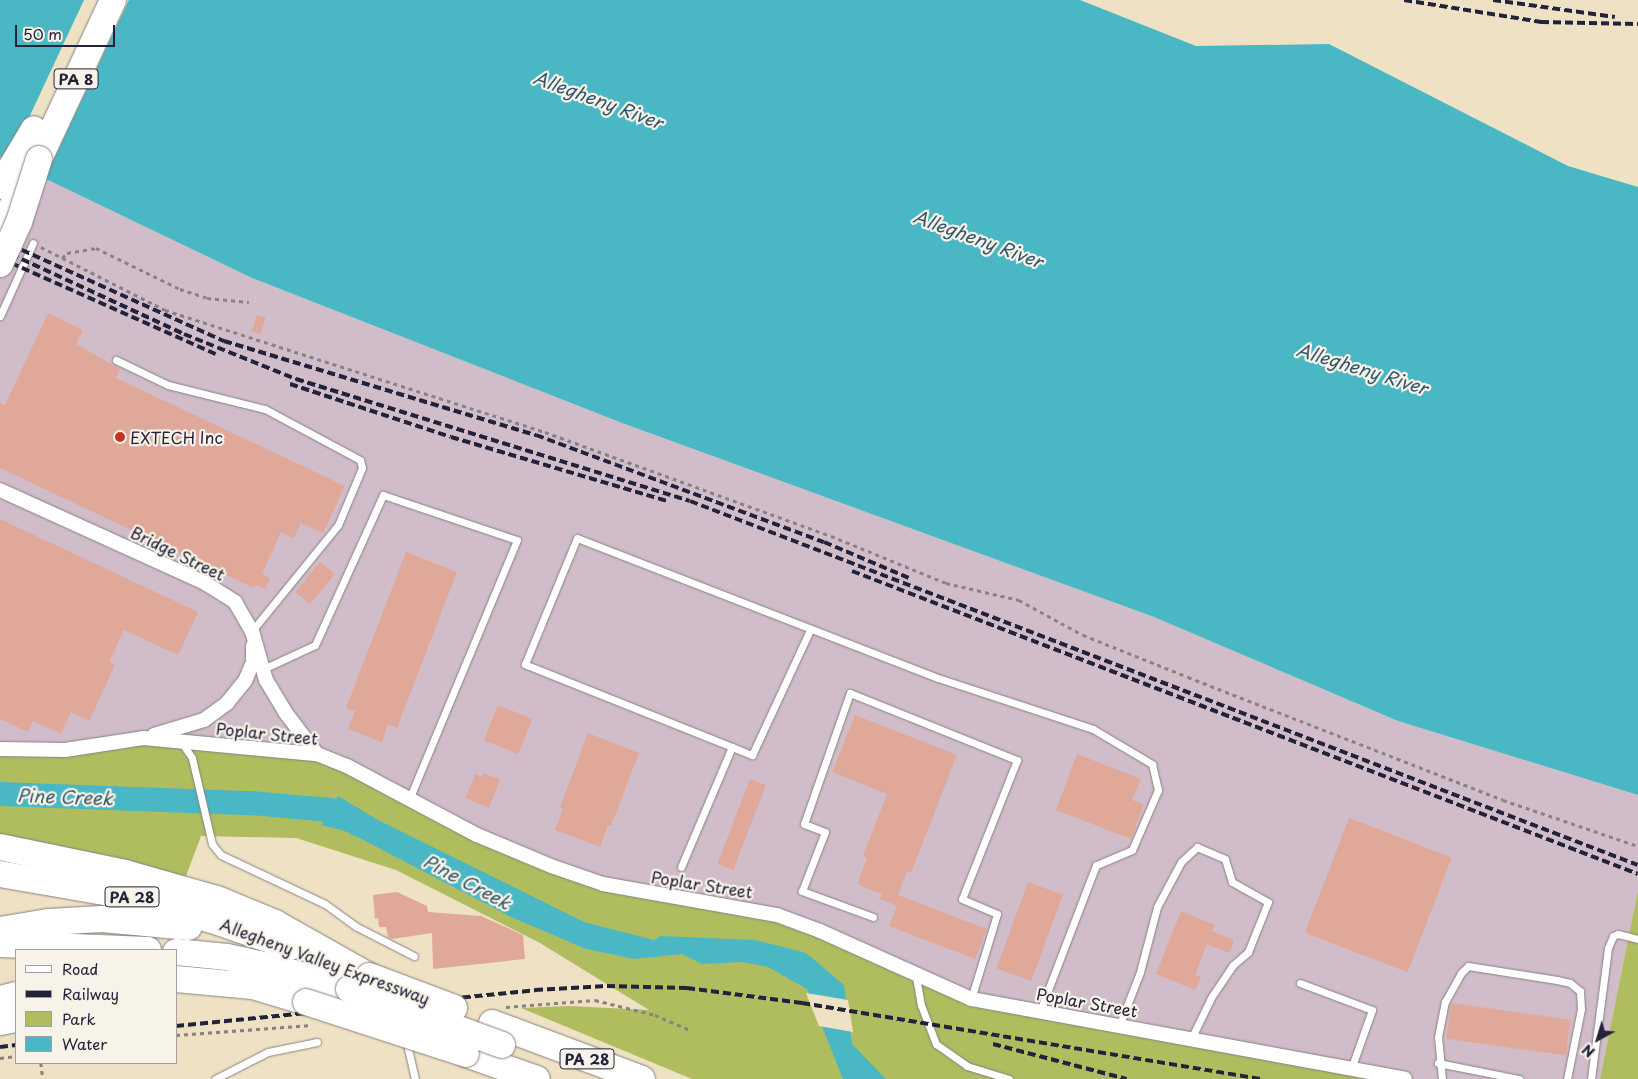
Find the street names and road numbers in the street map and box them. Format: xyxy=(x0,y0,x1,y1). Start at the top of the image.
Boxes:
road number: PA 8 xyxy=(54,66,98,92)
street label: Bridge Street xyxy=(128,522,228,584)
street label: Poplar Street xyxy=(215,718,319,748)
street label: Poplar Street xyxy=(650,866,754,902)
road number: PA 28 xyxy=(104,884,160,910)
street label: Allegheny Valley Expressway xyxy=(217,914,433,1008)
street label: Poplar Street xyxy=(1035,984,1139,1020)
road number: PA 28 xyxy=(560,1046,614,1072)

